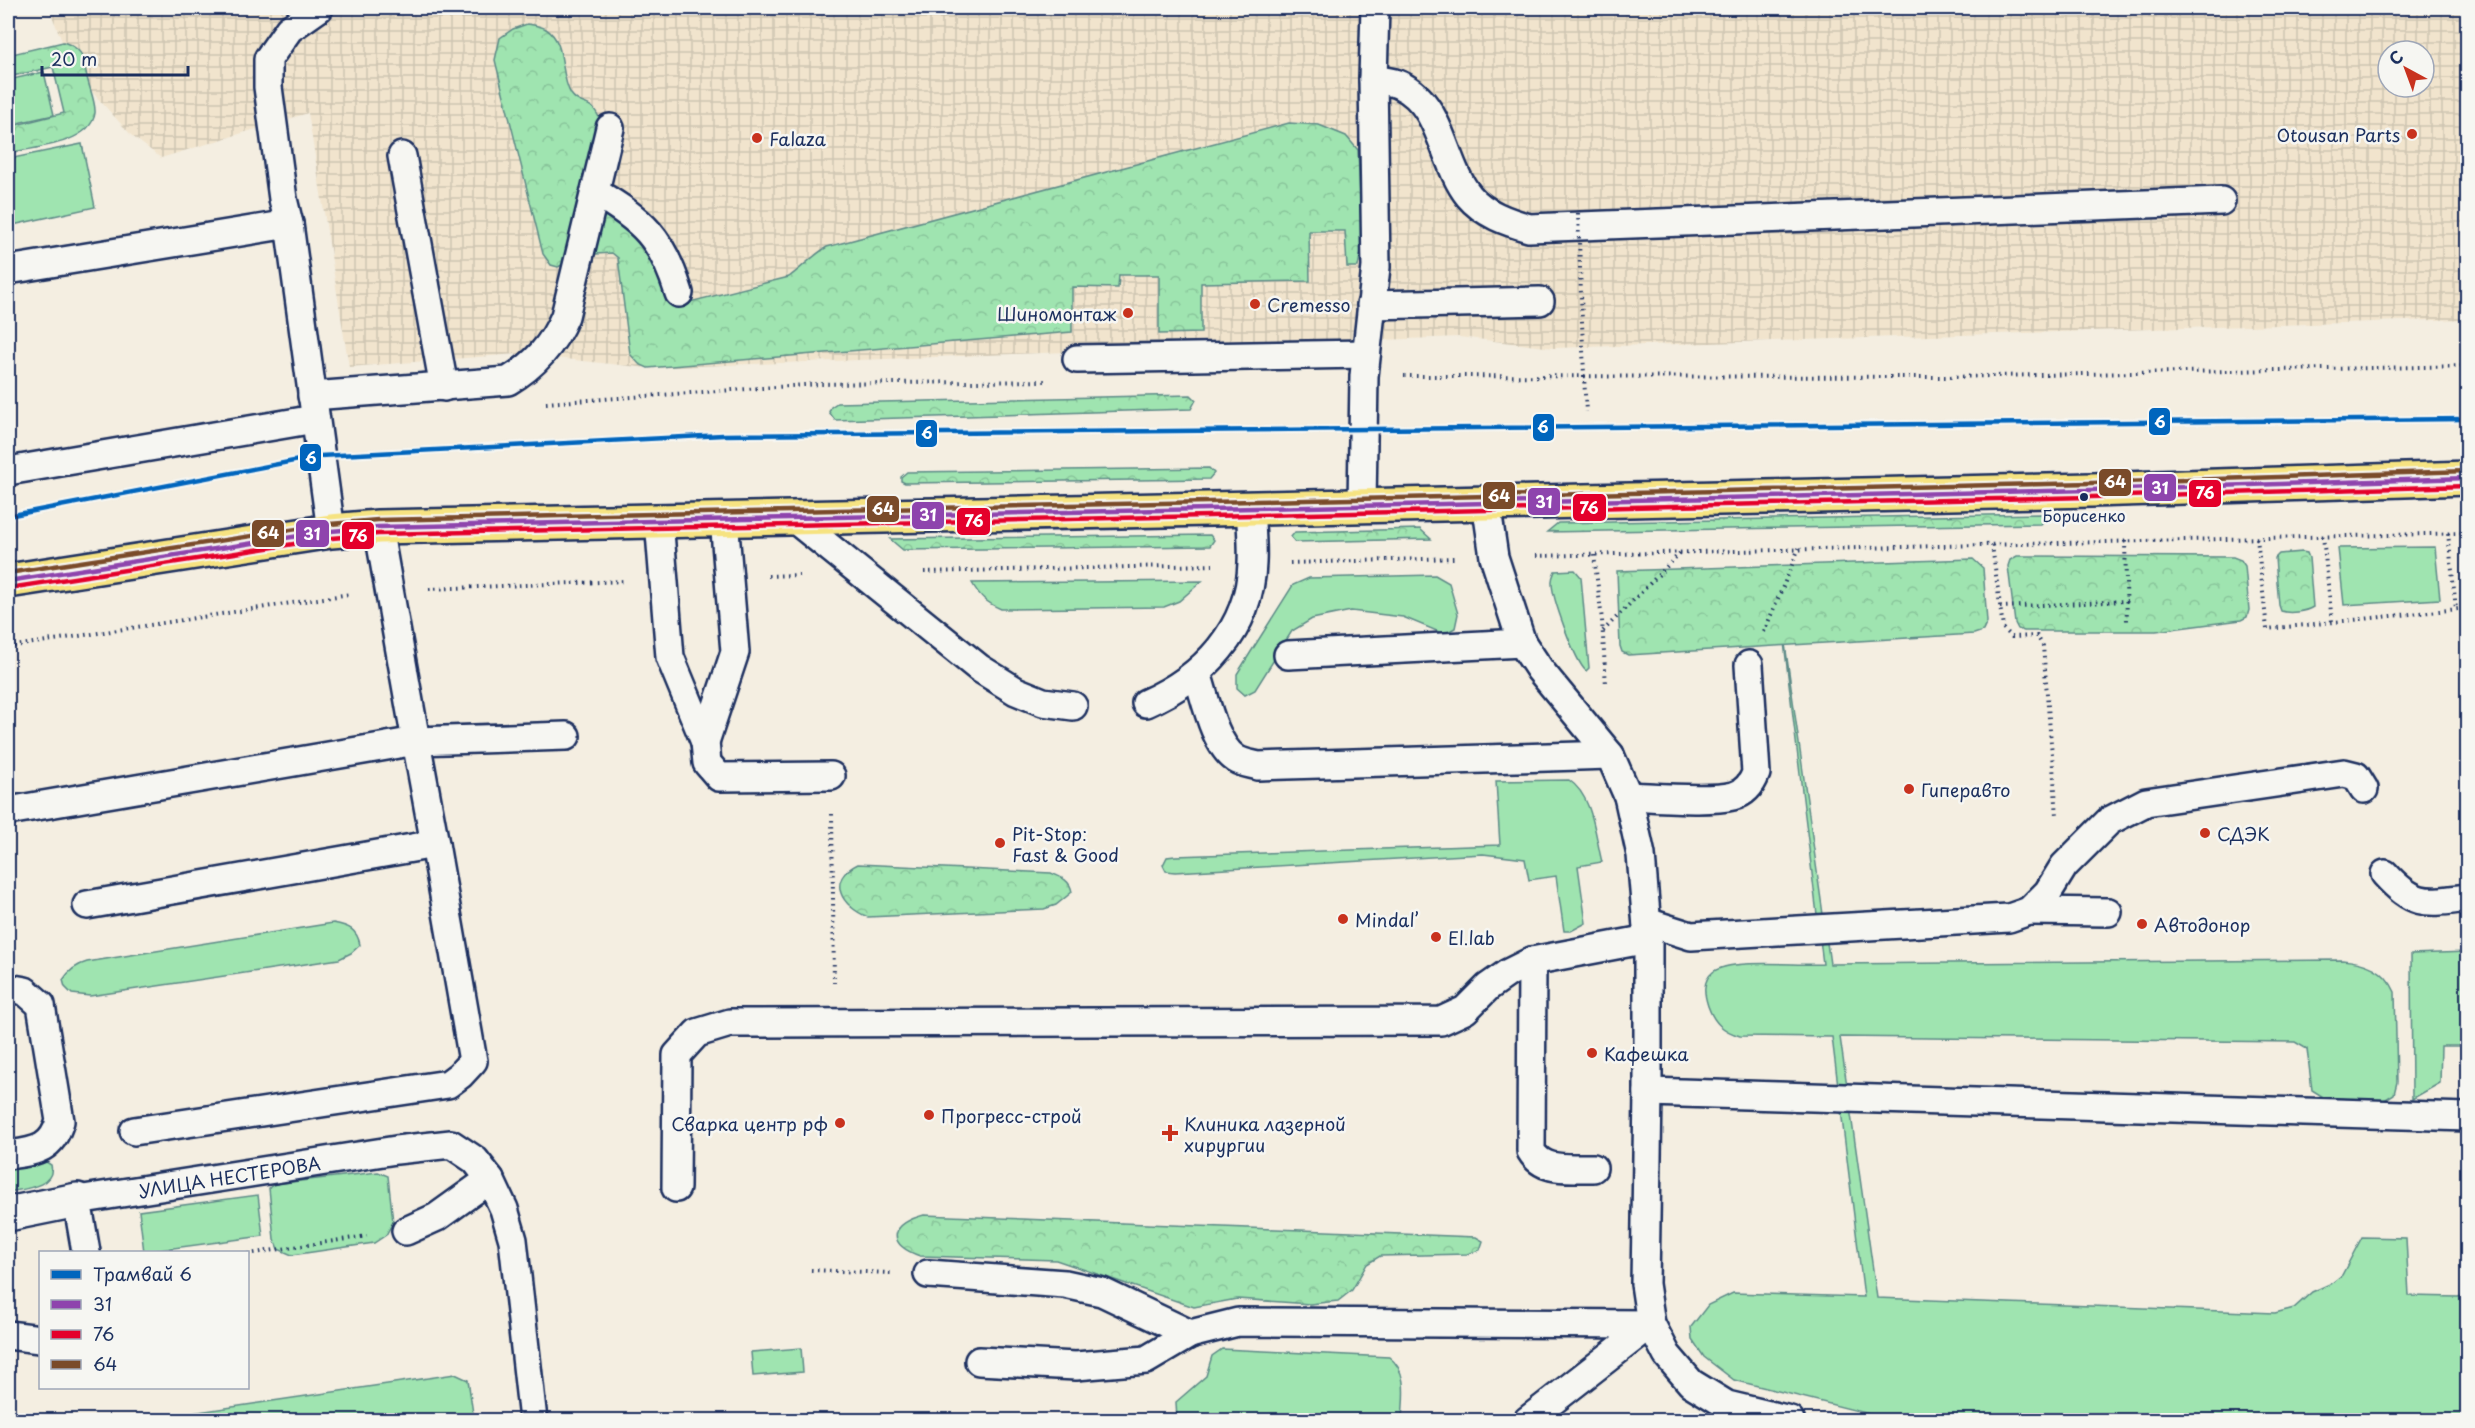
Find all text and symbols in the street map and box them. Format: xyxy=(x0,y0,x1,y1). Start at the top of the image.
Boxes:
scale bar xyxy=(42,39,188,77)
north arrow xyxy=(2376,39,2436,99)
text: С xyxy=(2383,44,2408,70)
text: 20 m xyxy=(51,45,97,72)
place label: Otousan Parts xyxy=(2276,121,2400,148)
place label: Falaza xyxy=(769,125,827,152)
marker: Otousan Parts xyxy=(2405,127,2419,141)
marker: Falaza xyxy=(750,131,764,145)
place label: Cremesso xyxy=(1267,291,1350,318)
marker: Cremesso xyxy=(1248,297,1262,311)
place label: Шиномонтаж xyxy=(997,300,1117,327)
marker: Шиномонтаж xyxy=(1121,306,1135,320)
line badge: 6 xyxy=(2148,407,2171,436)
text: 6 xyxy=(2154,409,2166,433)
line badge: 6 xyxy=(1532,413,1555,442)
text: 6 xyxy=(1537,414,1549,438)
line badge: 6 xyxy=(915,419,938,448)
text: 6 xyxy=(921,420,933,444)
line badge: 6 xyxy=(299,443,322,472)
text: 6 xyxy=(305,445,317,469)
line badge: 64 xyxy=(2098,468,2132,497)
text: 64 xyxy=(2104,469,2126,493)
line badge: 31 xyxy=(2143,473,2177,502)
text: 31 xyxy=(2151,475,2169,499)
line badge: 76 xyxy=(2188,479,2222,508)
text: 76 xyxy=(2195,480,2215,504)
line badge: 64 xyxy=(1482,481,1516,510)
text: 64 xyxy=(1488,483,1510,507)
line badge: 31 xyxy=(1527,487,1561,516)
text: 31 xyxy=(1535,489,1553,513)
marker: Борисенко xyxy=(2078,491,2090,503)
line badge: 76 xyxy=(1572,493,1607,522)
line badge: 64 xyxy=(866,495,900,523)
text: 76 xyxy=(1579,495,1599,519)
text: 64 xyxy=(872,496,894,520)
line badge: 31 xyxy=(911,501,945,530)
text: 31 xyxy=(919,502,937,526)
place label: Борисенко xyxy=(2042,503,2126,527)
line badge: 76 xyxy=(956,507,991,536)
text: 76 xyxy=(964,508,984,532)
line badge: 64 xyxy=(251,519,285,548)
line badge: 31 xyxy=(295,519,330,548)
text: 64 xyxy=(257,520,279,544)
text: 31 xyxy=(303,521,321,545)
line badge: 76 xyxy=(341,521,375,550)
text: 76 xyxy=(348,523,368,547)
place label: Гиперавто xyxy=(1921,776,2010,803)
marker: Гиперавто xyxy=(1902,782,1916,796)
place label: Pit-Stop: Fast & Good xyxy=(1012,820,1119,868)
place label: СДЭК xyxy=(2217,820,2270,847)
marker: СДЭК xyxy=(2198,826,2212,840)
marker: Pit-Stop: Fast & Good xyxy=(993,836,1007,850)
place label: Mindal’ xyxy=(1355,906,1419,933)
place label: Автодонор xyxy=(2154,911,2250,938)
marker: Mindal’ xyxy=(1336,912,1350,926)
marker: Автодонор xyxy=(2135,917,2149,931)
place label: El.lab xyxy=(1448,924,1495,951)
marker: El.lab xyxy=(1429,930,1443,944)
place label: Кафешка xyxy=(1604,1040,1689,1067)
marker: Кафешка xyxy=(1585,1046,1599,1060)
place label: Прогресс-строй xyxy=(941,1102,1082,1129)
marker: Прогресс-строй xyxy=(922,1108,936,1122)
place label: Сварка центр рф xyxy=(671,1110,828,1137)
place label: Клиника лазерной хирургии xyxy=(1184,1110,1346,1158)
marker: Сварка центр рф xyxy=(833,1116,847,1130)
marker: Клиника лазерной хирургии xyxy=(1161,1124,1179,1142)
street label: УЛИЦА НЕСТЕРОВА xyxy=(137,1149,322,1204)
legend xyxy=(39,1251,249,1389)
text: Трамвай 6 xyxy=(93,1260,192,1287)
text: 31 xyxy=(93,1290,112,1317)
text: 76 xyxy=(93,1320,114,1347)
text: 64 xyxy=(93,1350,118,1377)

